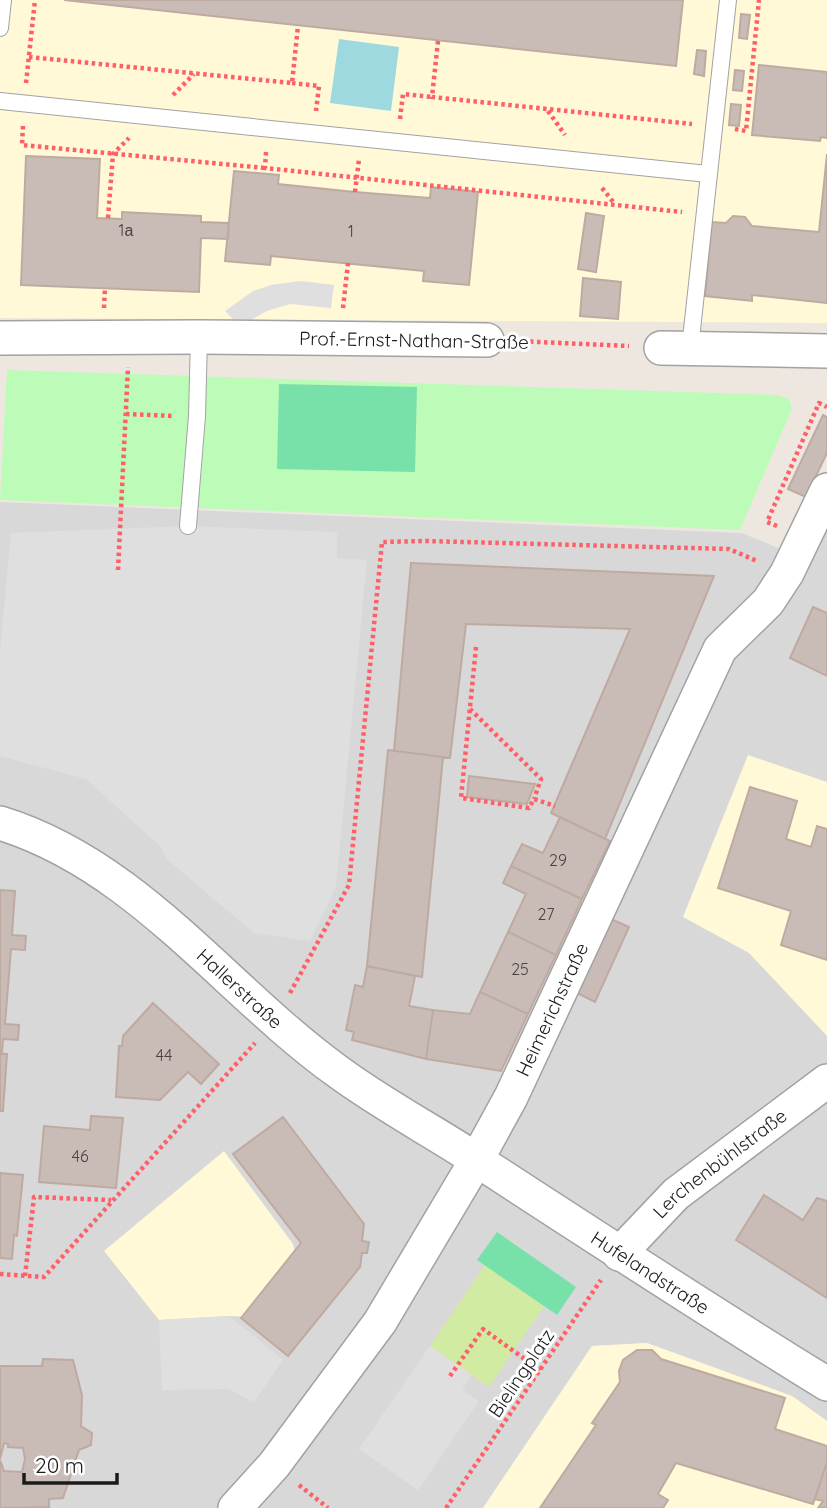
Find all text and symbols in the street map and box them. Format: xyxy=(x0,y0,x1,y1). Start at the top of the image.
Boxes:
house number: 1а xyxy=(119,220,134,240)
house number: 1 xyxy=(348,221,354,241)
street label: Prof.-Ernst-Nathan-Straße xyxy=(299,326,529,354)
house number: 29 xyxy=(549,850,567,870)
house number: 27 xyxy=(538,904,554,924)
street label: Heimerichstraße xyxy=(510,939,593,1080)
street label: Hallerstraße xyxy=(192,943,288,1034)
house number: 25 xyxy=(511,959,529,979)
house number: 44 xyxy=(156,1045,172,1065)
street label: Lerchenbühlstraße xyxy=(648,1103,791,1223)
house number: 46 xyxy=(71,1146,89,1166)
street label: Hufelandstraße xyxy=(587,1226,714,1319)
street label: Bielingplatz xyxy=(483,1324,559,1422)
scale bar xyxy=(24,1442,117,1486)
text: 20 m xyxy=(35,1452,84,1478)

